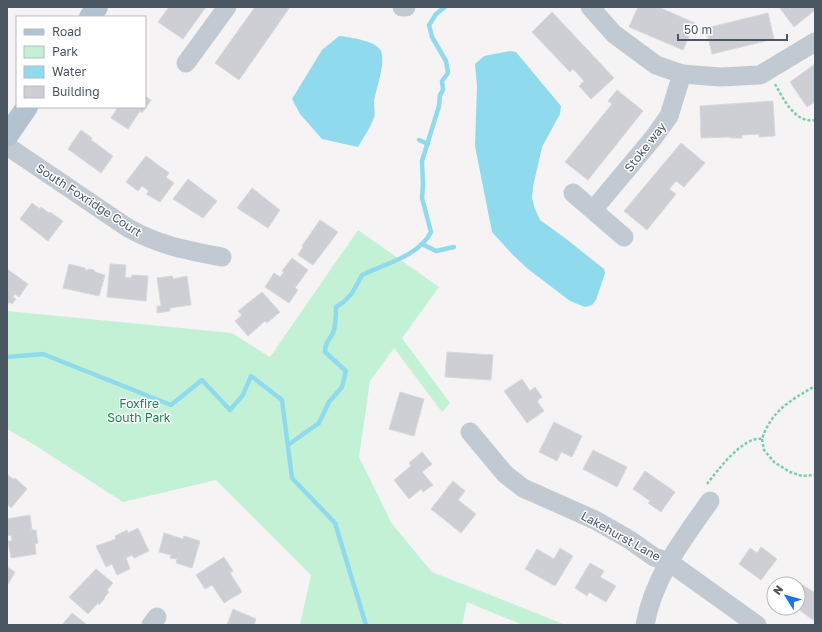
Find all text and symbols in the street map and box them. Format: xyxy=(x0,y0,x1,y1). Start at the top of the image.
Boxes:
legend xyxy=(16,16,146,108)
scale bar xyxy=(678,16,787,42)
text: 50 m xyxy=(684,22,712,37)
text: Road xyxy=(52,24,81,39)
text: Park xyxy=(52,44,78,59)
text: Water xyxy=(52,64,86,79)
text: Building xyxy=(52,84,100,99)
street label: Stoke way xyxy=(621,119,669,175)
street label: South Foxridge Court xyxy=(33,160,145,240)
park label: Foxfire South Park xyxy=(107,396,171,425)
street label: Lakehurst Lane xyxy=(579,508,663,564)
north arrow xyxy=(766,576,806,616)
text: N xyxy=(770,582,785,597)

